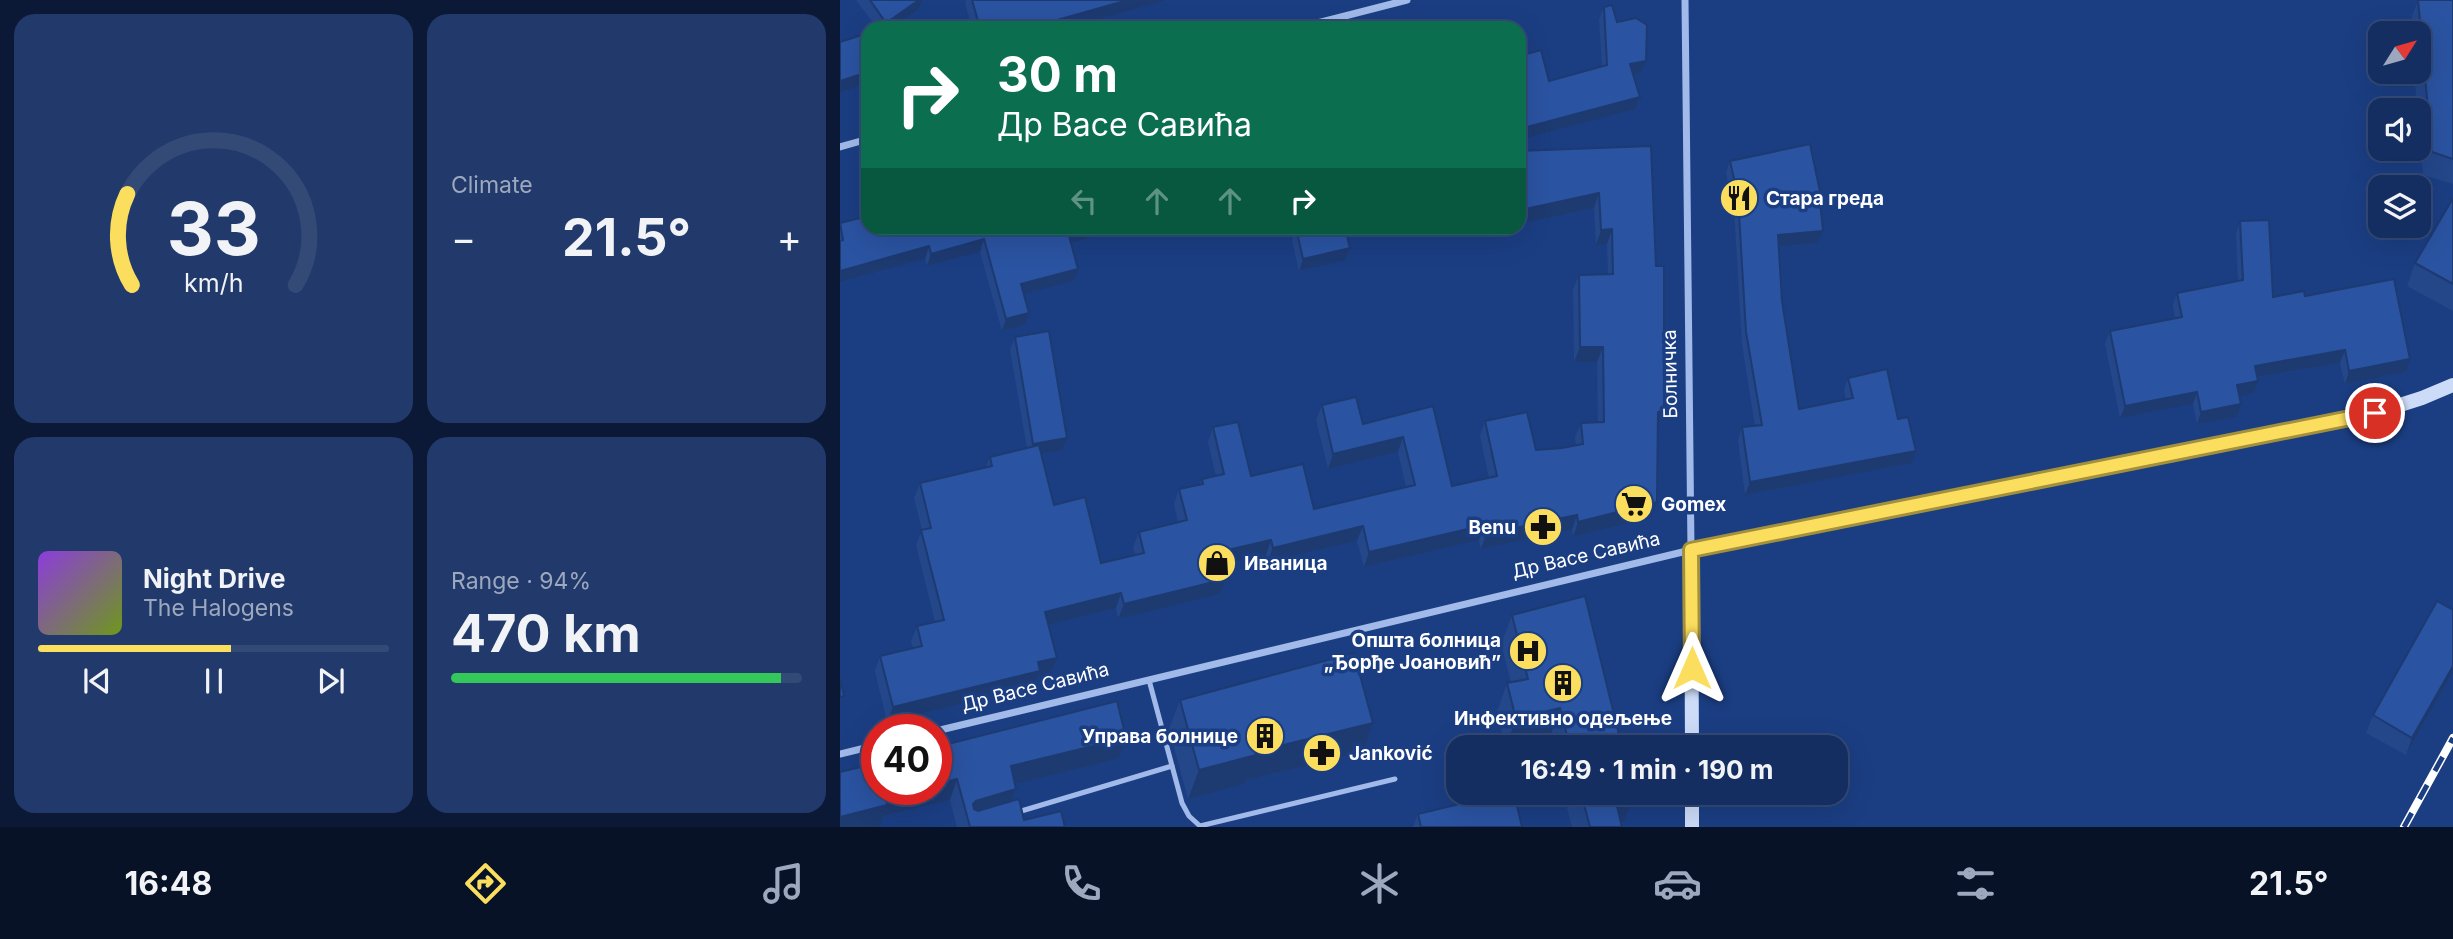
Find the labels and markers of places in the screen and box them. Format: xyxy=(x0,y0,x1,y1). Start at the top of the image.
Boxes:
restaurant icon: Стара греда xyxy=(1718,177,1760,219)
place label: Стара греда xyxy=(1766,187,1884,210)
pin xyxy=(2345,383,2405,443)
supermarket icon: Gomex xyxy=(1613,483,1655,525)
place label: Gomex xyxy=(1661,493,1726,516)
pharmacy icon: Benu xyxy=(1522,506,1564,548)
place label: Benu xyxy=(1468,516,1516,539)
shop icon: Иваница xyxy=(1196,542,1238,584)
place label: Иваница xyxy=(1244,552,1328,575)
place label: Општа болница „Ђорђе Јоановић” xyxy=(1324,629,1501,674)
hospital icon: Општа болница „Ђорђе Јоановић” xyxy=(1507,630,1549,672)
building icon: Инфективно одељење xyxy=(1542,662,1584,704)
place label: Инфективно одељење xyxy=(1454,707,1672,730)
building icon: Управа болнице xyxy=(1244,715,1286,757)
place label: Управа болнице xyxy=(1082,725,1238,748)
pharmacy icon: Janković xyxy=(1301,732,1343,774)
place label: Janković xyxy=(1349,742,1433,765)

